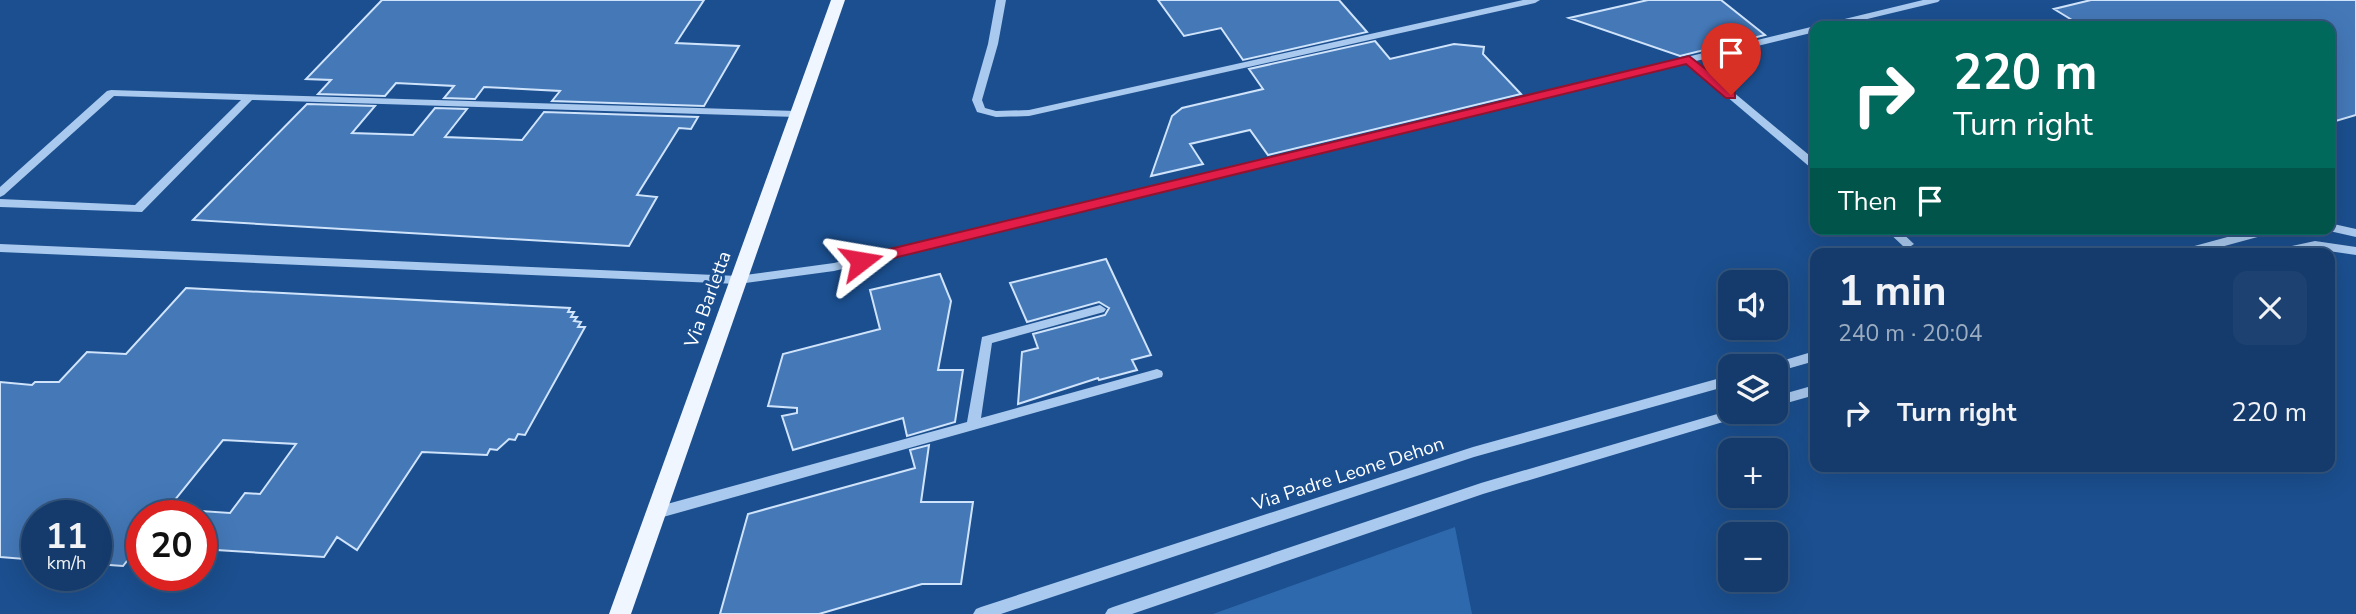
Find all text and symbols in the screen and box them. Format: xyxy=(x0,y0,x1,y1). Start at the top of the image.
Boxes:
pin xyxy=(1701,23,1761,95)
icon: arrive xyxy=(1712,34,1750,72)
text: 220 m xyxy=(1953,39,2097,106)
icon: right xyxy=(1838,49,1929,140)
text: Turn right xyxy=(1953,103,2093,146)
icon: arrive xyxy=(1911,182,1949,220)
text: Then xyxy=(1838,184,1897,219)
position arrow xyxy=(824,224,898,298)
street label: Via Barletta xyxy=(678,247,737,352)
text: 1 min xyxy=(1838,263,1947,320)
map controls xyxy=(1718,270,1788,592)
button: sound xyxy=(1718,270,1788,340)
button: close xyxy=(2233,271,2307,345)
text: 240 m · 20:04 xyxy=(1838,318,1983,349)
button: layers xyxy=(1718,354,1788,424)
icon: right xyxy=(1838,394,1876,432)
text: Turn right xyxy=(1897,395,2016,430)
text: 220 m xyxy=(2231,395,2307,430)
street label: Via Padre Leone Dehon xyxy=(1248,431,1447,518)
button: + xyxy=(1718,438,1788,508)
speed limit sign: 20 xyxy=(126,500,217,591)
text: 11 xyxy=(45,513,88,560)
button: − xyxy=(1718,522,1788,592)
text: km/h xyxy=(47,551,86,575)

